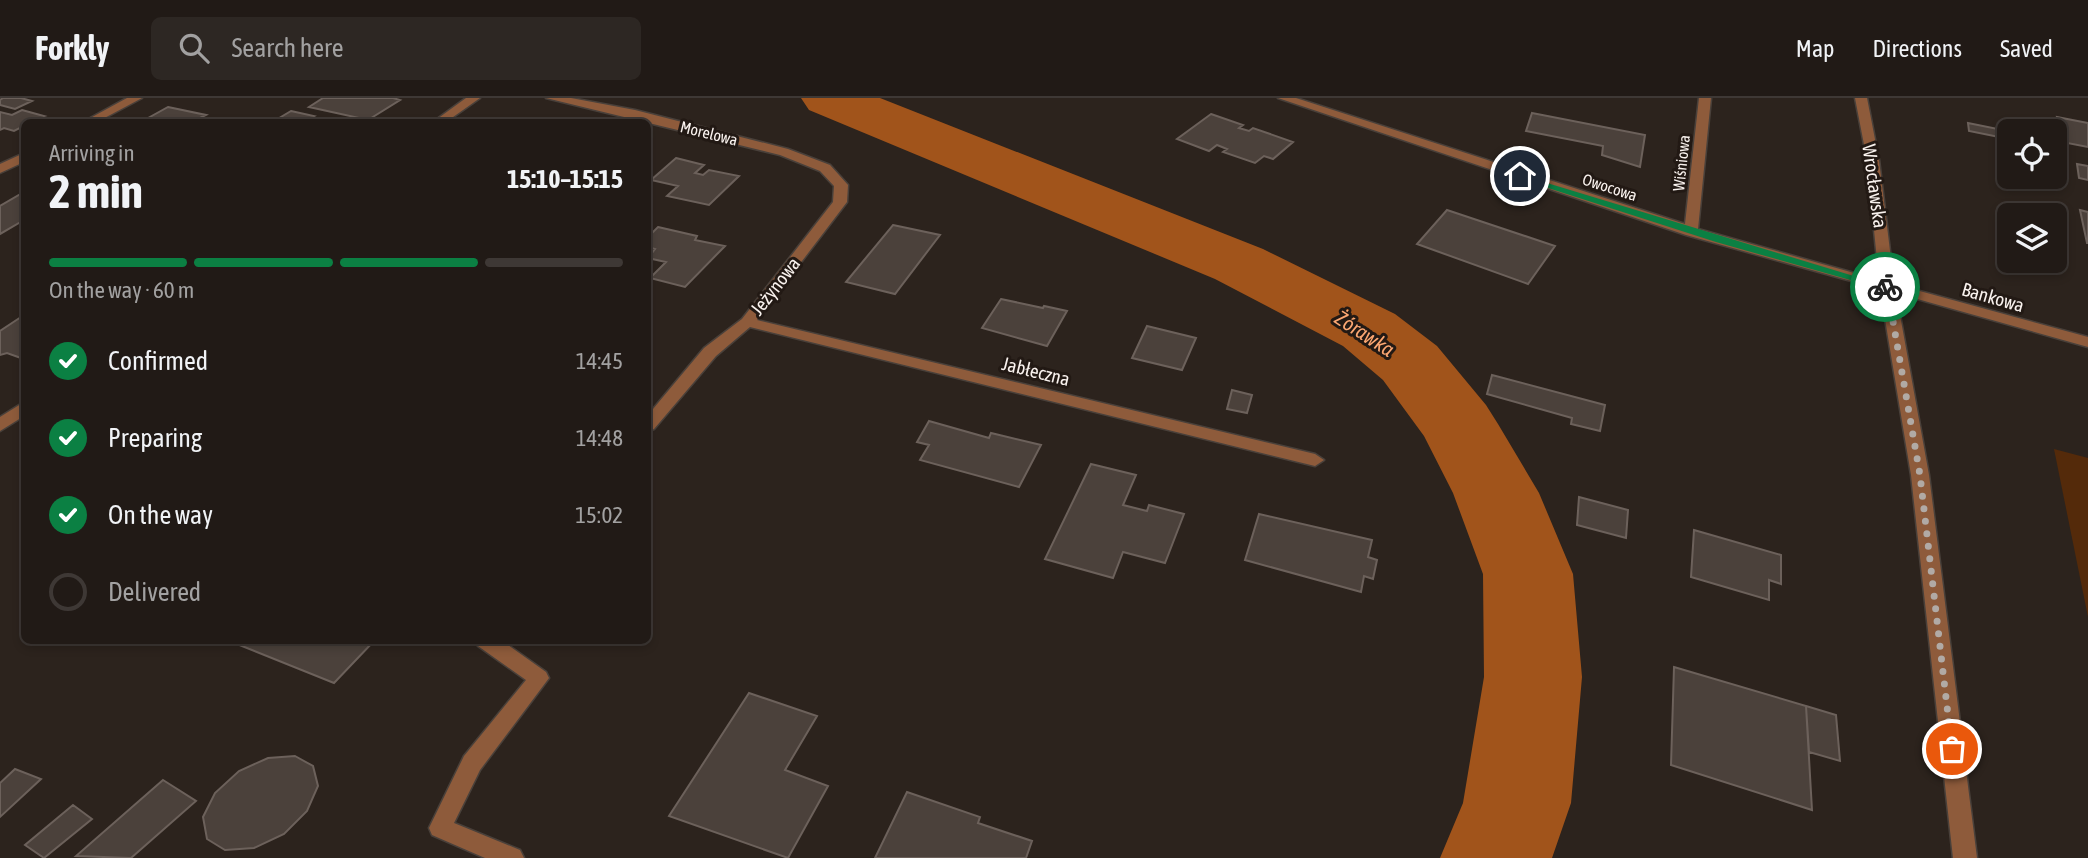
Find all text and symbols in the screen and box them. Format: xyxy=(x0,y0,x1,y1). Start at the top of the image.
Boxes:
search box xyxy=(151,17,641,80)
text: Forkly xyxy=(35,29,109,67)
icon: search xyxy=(175,29,213,67)
text: Search here xyxy=(231,33,344,63)
text: Map xyxy=(1796,35,1834,62)
text: Directions xyxy=(1872,35,1962,62)
text: Saved xyxy=(2000,35,2053,62)
street label: Morelowa xyxy=(678,117,740,149)
map controls xyxy=(1997,119,2067,273)
button: locate xyxy=(1997,119,2067,189)
street label: Wiśniowa xyxy=(1669,134,1693,192)
text: Arriving in xyxy=(49,140,135,166)
street label: Wrocławska xyxy=(1858,143,1892,229)
pin xyxy=(1490,146,1550,206)
icon: home xyxy=(1501,157,1539,195)
text: 15:10–15:15 xyxy=(507,164,623,194)
text: 2 min xyxy=(49,165,143,218)
street label: Owocowa xyxy=(1580,170,1640,204)
button: layers xyxy=(1997,203,2067,273)
courier xyxy=(1850,252,1920,322)
street label: Jeżynowa xyxy=(746,253,804,319)
icon: bike xyxy=(1866,268,1904,306)
text: On the way · 60 m xyxy=(49,277,194,303)
street label: Bankowa xyxy=(1959,278,2027,316)
water label: Żórawka xyxy=(1331,305,1399,361)
icon: check xyxy=(49,342,87,380)
text: Confirmed xyxy=(108,346,208,376)
text: 14:45 xyxy=(576,348,623,374)
street label: Jabłeczna xyxy=(1000,352,1072,390)
icon: check xyxy=(49,419,87,457)
text: Preparing xyxy=(108,423,202,453)
text: 14:48 xyxy=(576,425,623,451)
icon: check xyxy=(49,496,87,534)
text: On the way xyxy=(108,500,213,530)
text: 15:02 xyxy=(575,502,623,528)
text: Delivered xyxy=(108,577,201,607)
pin xyxy=(1922,719,1982,779)
icon: bag xyxy=(1933,730,1971,768)

